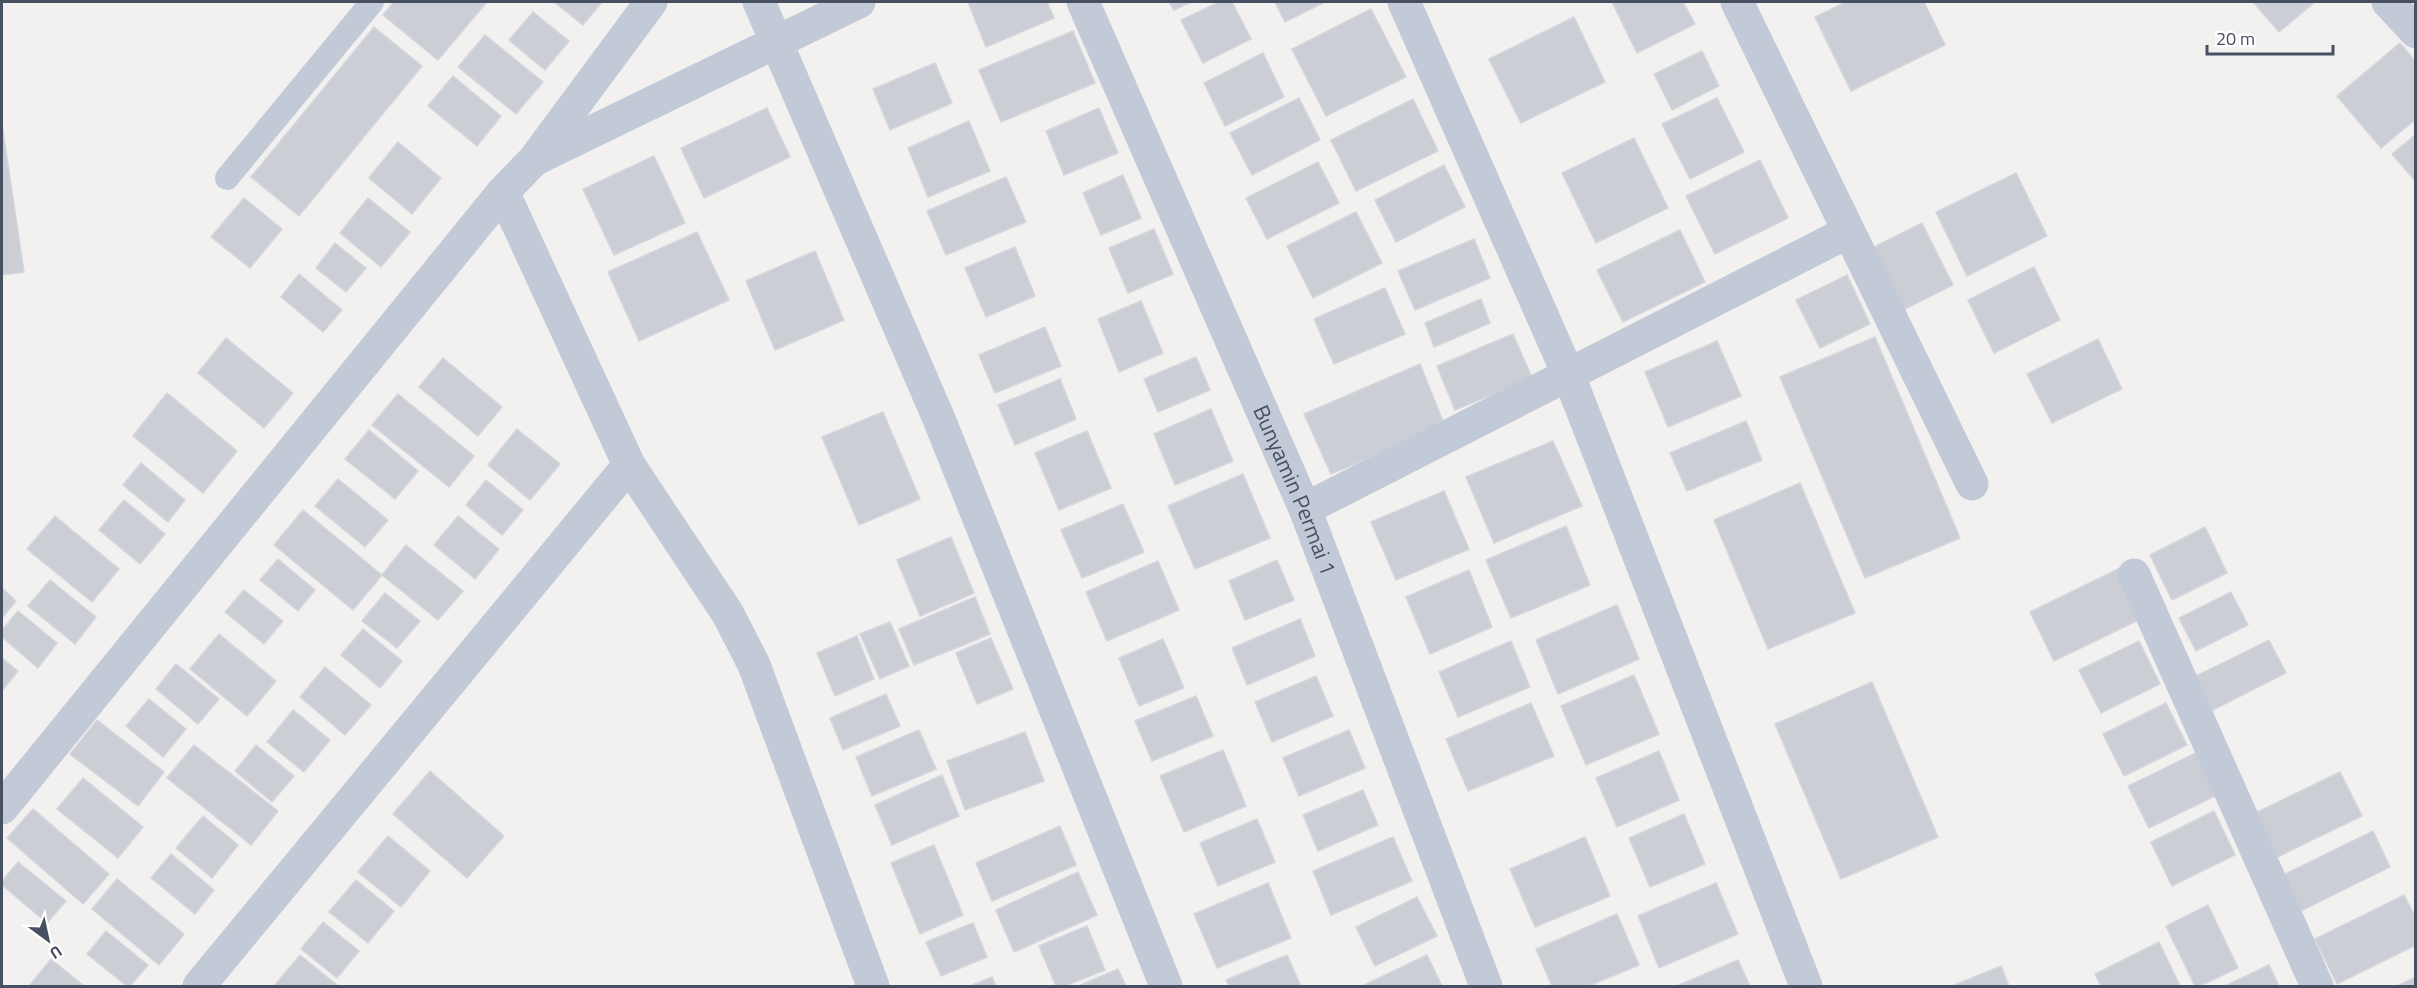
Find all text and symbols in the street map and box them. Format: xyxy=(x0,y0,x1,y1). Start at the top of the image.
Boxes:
scale bar xyxy=(2207,18,2333,56)
text: 20 m xyxy=(2216,25,2255,52)
street label: Bunyamin Permai 1 xyxy=(1244,399,1345,580)
north arrow xyxy=(18,910,78,970)
text: U xyxy=(45,940,67,965)

